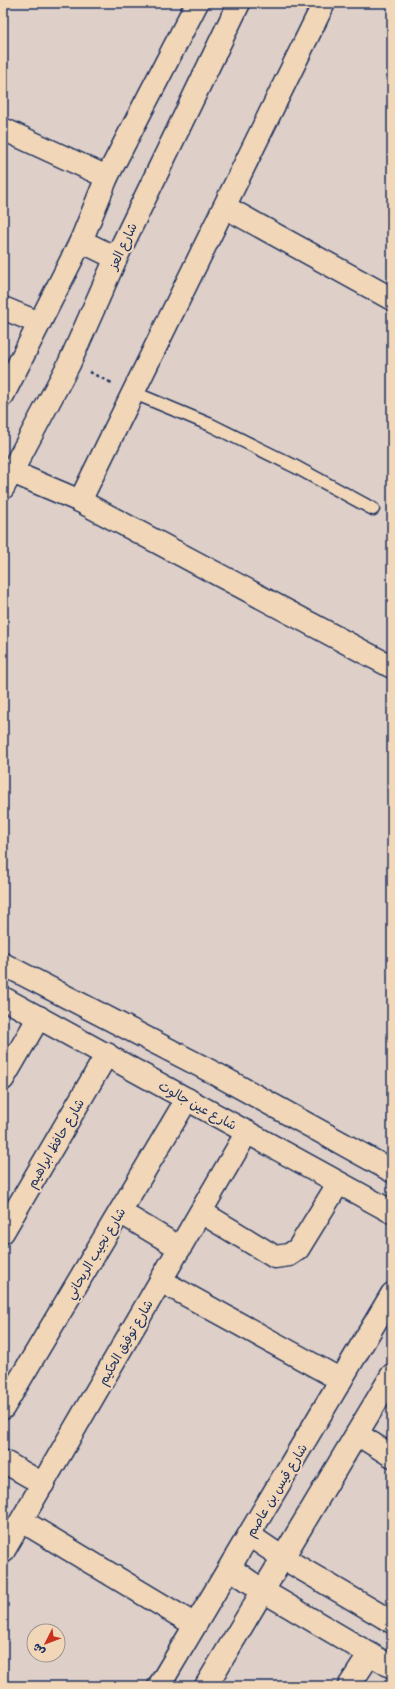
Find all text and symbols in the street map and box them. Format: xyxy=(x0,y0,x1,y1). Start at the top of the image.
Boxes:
street label: شارع العز xyxy=(105,220,143,275)
street label: شارع عين جالوت xyxy=(154,1078,239,1137)
street label: شارع حافظ ابراهيم xyxy=(24,1096,90,1192)
street label: شارع نجيب الريحاني xyxy=(62,1205,132,1304)
street label: شارع توفيق الحكيم xyxy=(95,1297,159,1390)
street label: شارع قيس بن عاصم xyxy=(243,1441,314,1542)
north arrow xyxy=(26,1623,66,1663)
text: ش xyxy=(30,1639,50,1658)

